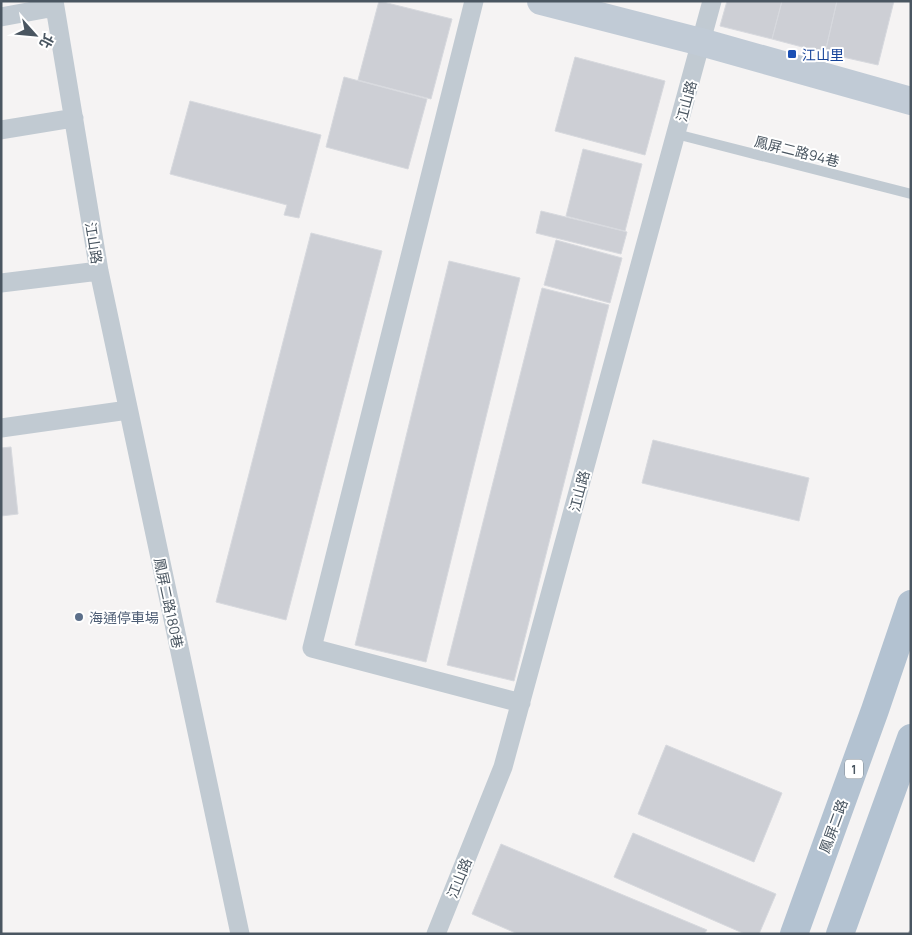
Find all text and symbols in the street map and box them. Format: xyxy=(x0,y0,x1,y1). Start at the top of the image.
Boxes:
north arrow xyxy=(10,10,60,60)
text: 北 xyxy=(35,31,59,52)
place label: 江山里 xyxy=(802,45,844,64)
marker: 江山里 xyxy=(786,48,798,60)
street label: 江山路 xyxy=(671,78,701,124)
street label: 鳳屏二路94巷 xyxy=(753,131,841,171)
street label: 江山路 xyxy=(81,221,107,265)
street label: 江山路 xyxy=(564,468,594,514)
street label: 鳳屏二路180巷 xyxy=(150,556,188,650)
place label: 海通停車場 xyxy=(89,608,159,627)
marker: 海通停車場 xyxy=(73,611,85,623)
road number: 1 xyxy=(845,760,863,779)
street label: 鳳屏二路 xyxy=(814,796,852,856)
street label: 江山路 xyxy=(442,855,476,901)

